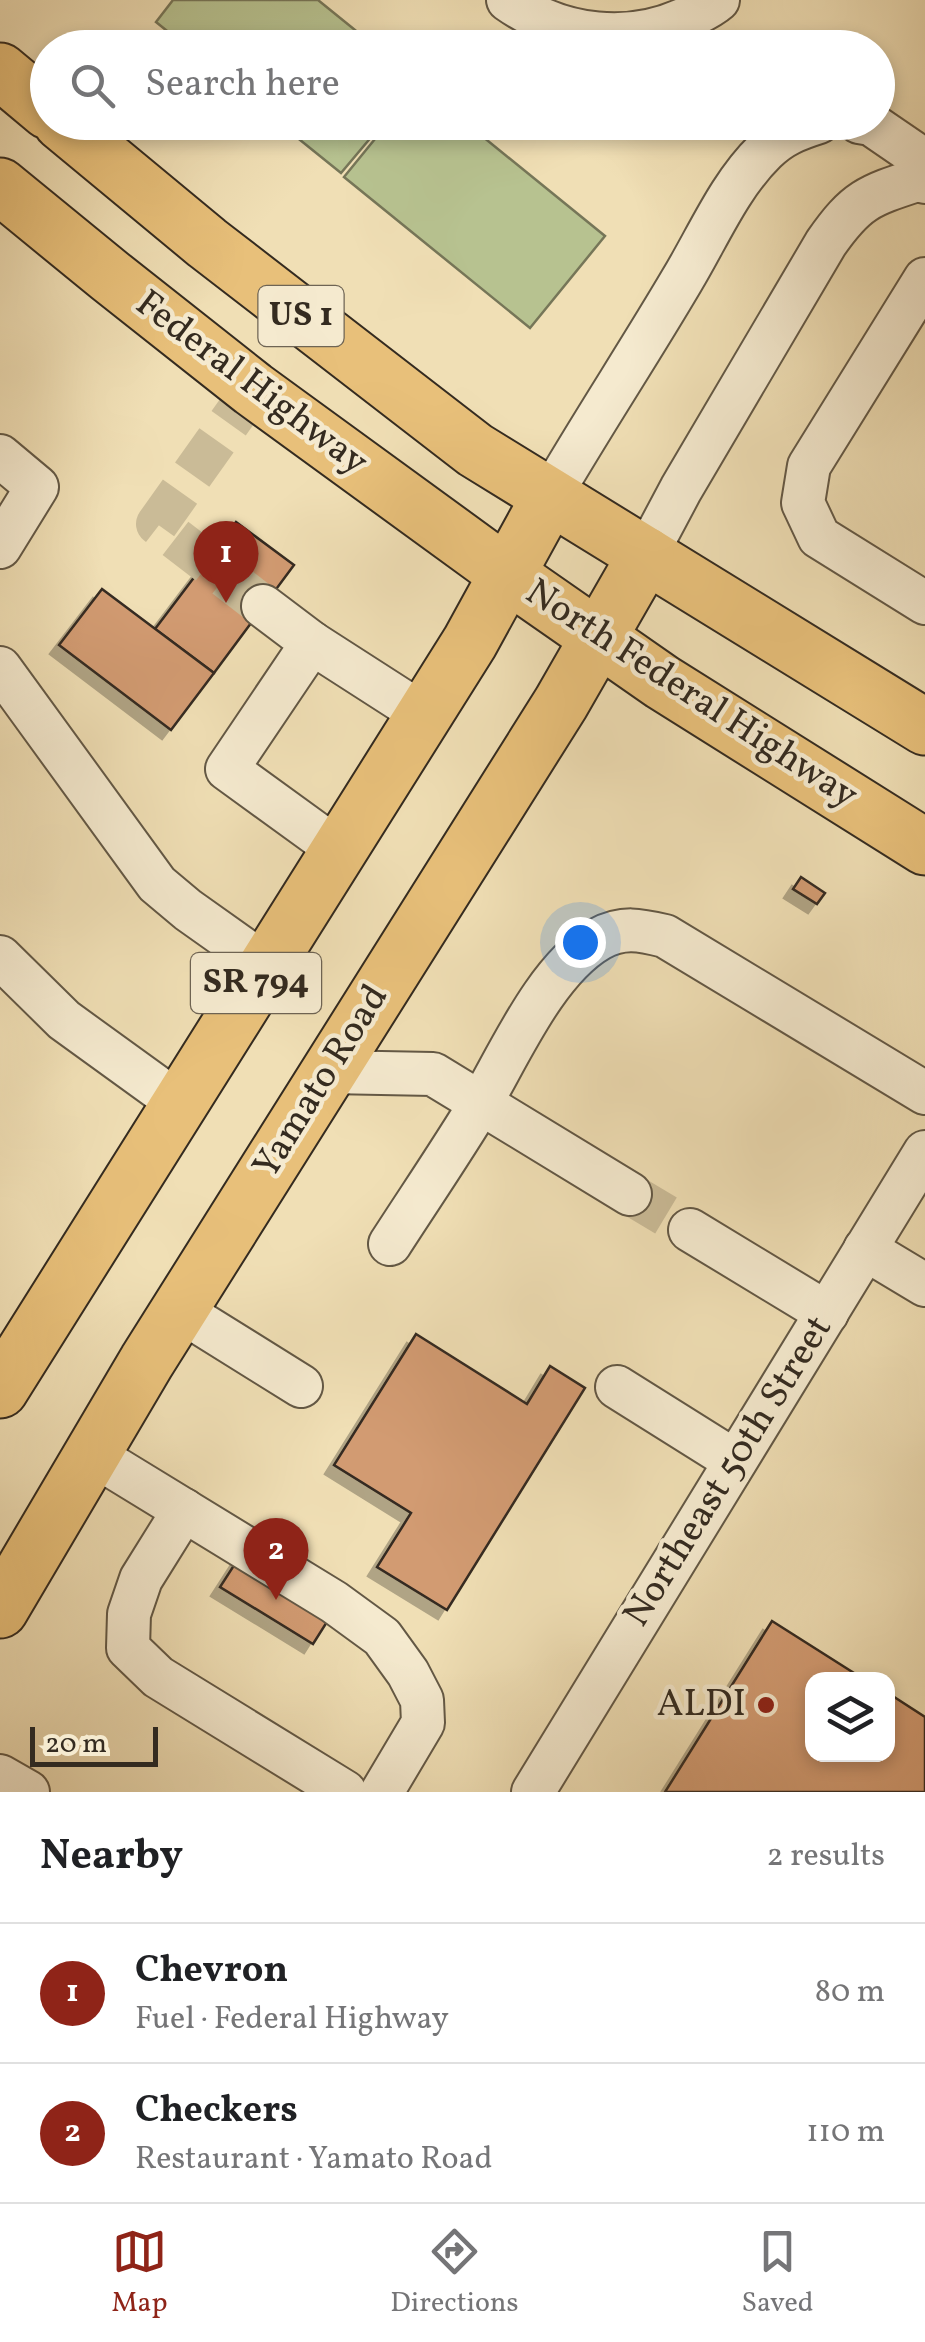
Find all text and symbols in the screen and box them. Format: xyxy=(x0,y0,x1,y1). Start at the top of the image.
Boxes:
search box xyxy=(30,30,895,140)
icon: search xyxy=(65,58,120,113)
text: Search here xyxy=(145,59,340,112)
street label: Federal Highway xyxy=(124,279,378,489)
road number: US 1 xyxy=(258,286,344,346)
pin: 1 xyxy=(194,520,258,603)
street label: North Federal Highway xyxy=(514,567,868,823)
your location xyxy=(555,917,606,968)
road number: SR 794 xyxy=(191,953,321,1013)
street label: Yamato Road xyxy=(242,975,402,1189)
street label: Northeast 50th Street xyxy=(612,1306,846,1638)
pin: 2 xyxy=(244,1518,308,1600)
map controls xyxy=(805,1672,895,1762)
button: layers xyxy=(805,1672,895,1762)
place label: ALDI xyxy=(657,1679,746,1732)
marker: ALDI xyxy=(755,1694,777,1716)
scale bar xyxy=(30,1722,158,1766)
text: 20 m xyxy=(45,1725,107,1764)
text: Nearby xyxy=(40,1828,183,1887)
text: 2 results xyxy=(767,1835,885,1879)
text: Chevron xyxy=(135,1945,288,1998)
text: 1 xyxy=(66,1971,79,2015)
text: 80 m xyxy=(815,1971,885,2015)
text: Fuel · Federal Highway xyxy=(135,1998,449,2042)
text: Checkers xyxy=(135,2085,298,2138)
text: 2 xyxy=(64,2111,81,2155)
text: 110 m xyxy=(806,2111,885,2155)
text: Restaurant · Yamato Road xyxy=(135,2138,493,2182)
tab: Map xyxy=(111,2224,167,2323)
tab: Directions xyxy=(390,2224,519,2323)
tab: Saved xyxy=(741,2224,814,2323)

